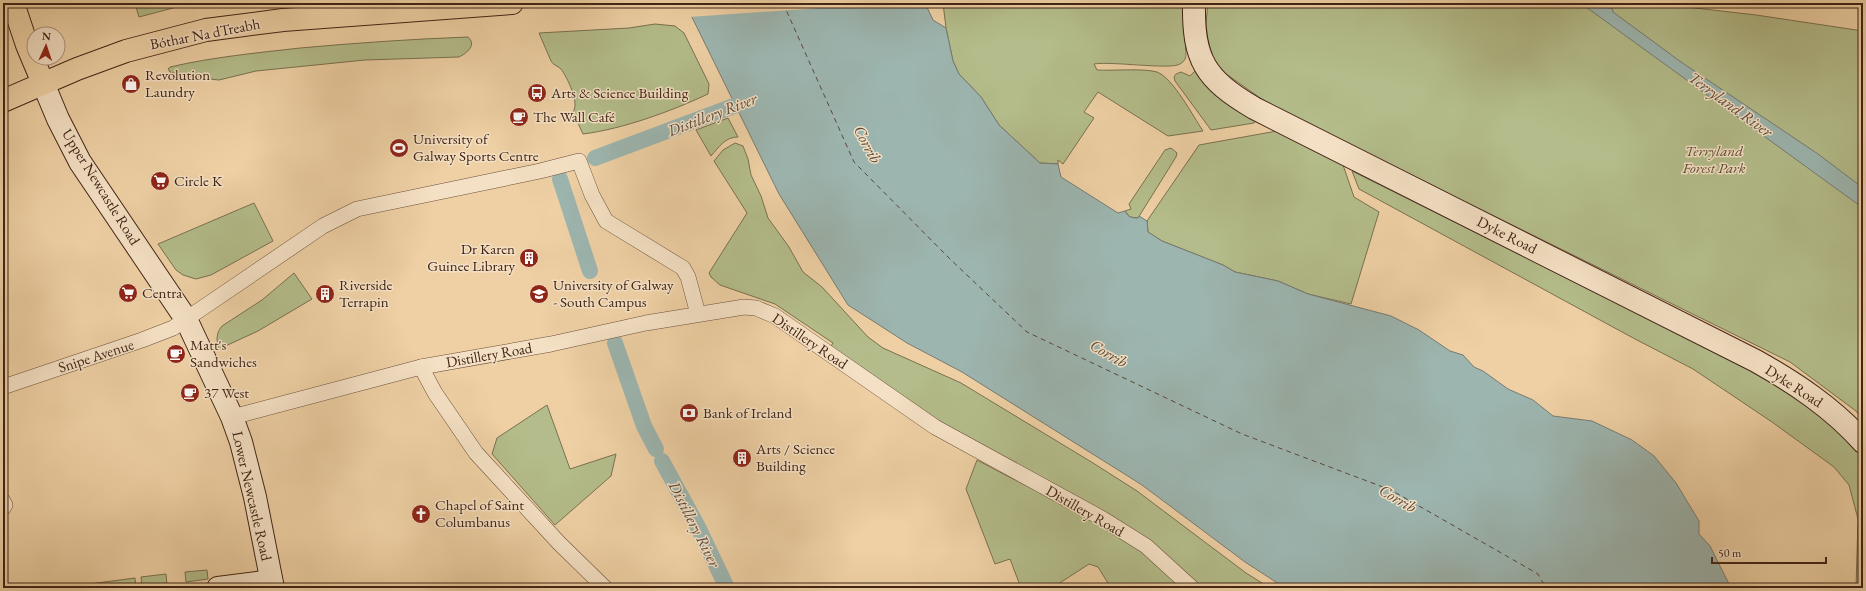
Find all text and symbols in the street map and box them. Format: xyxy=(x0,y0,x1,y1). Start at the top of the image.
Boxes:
street label: Bóthar Na dTreabh xyxy=(148,13,262,53)
north arrow xyxy=(26,26,66,66)
text: N xyxy=(42,29,51,43)
place label: Revolution Laundry xyxy=(145,65,210,101)
water label: Terryland River xyxy=(1685,67,1778,142)
shop icon: Revolution Laundry xyxy=(120,73,142,95)
bus stop icon: Arts & Science Building xyxy=(526,82,548,104)
place label: Arts & Science Building xyxy=(550,83,689,102)
water label: Distillery River xyxy=(664,87,761,141)
cafe icon: The Wall Café xyxy=(508,106,530,128)
place label: The Wall Café xyxy=(533,107,615,126)
water label: Corrib xyxy=(849,122,887,167)
street label: Upper Newcastle Road xyxy=(58,125,145,249)
place label: University of Galway Sports Centre xyxy=(413,129,539,165)
sports icon: University of Galway Sports Centre xyxy=(388,137,410,159)
park label: Terryland Forest Park xyxy=(1681,141,1746,177)
supermarket icon: Circle K xyxy=(149,170,171,192)
place label: Circle K xyxy=(174,171,223,190)
street label: Dyke Road xyxy=(1474,211,1541,258)
place label: Dr Karen Guinee Library xyxy=(427,239,515,275)
building icon: Dr Karen Guinee Library xyxy=(518,247,540,269)
place label: Riverside Terrapin xyxy=(339,275,393,311)
place label: University of Galway - South Campus xyxy=(553,275,674,311)
supermarket icon: Centra xyxy=(117,282,139,304)
place label: Centra xyxy=(142,283,182,302)
building icon: Riverside Terrapin xyxy=(314,283,336,305)
school or university icon: University of Galway - South Campus xyxy=(528,283,550,305)
street label: Distillery Road xyxy=(769,308,852,373)
street label: Snipe Avenue xyxy=(56,334,136,377)
water label: Corrib xyxy=(1086,334,1132,373)
place label: Matt's Sandwiches xyxy=(190,335,257,371)
street label: Distillery Road xyxy=(444,338,534,371)
cafe icon: Matt's Sandwiches xyxy=(165,343,187,365)
street label: Dyke Road xyxy=(1762,360,1827,412)
cafe icon: 37 West xyxy=(179,382,201,404)
place label: 37 West xyxy=(204,383,249,402)
bank icon: Bank of Ireland xyxy=(678,402,700,424)
place label: Bank of Ireland xyxy=(703,403,792,422)
street label: Lower Newcastle Road xyxy=(228,429,277,563)
place label: Arts / Science Building xyxy=(755,439,835,475)
building icon: Arts / Science Building xyxy=(731,447,753,469)
water label: Distillery River xyxy=(663,477,726,572)
water label: Corrib xyxy=(1375,479,1421,518)
street label: Distillery Road xyxy=(1043,481,1128,541)
place label: Chapel of Saint Columbanus xyxy=(435,495,524,531)
church icon: Chapel of Saint Columbanus xyxy=(410,503,432,525)
scale bar xyxy=(1712,539,1826,565)
text: 50 m xyxy=(1718,545,1742,561)

